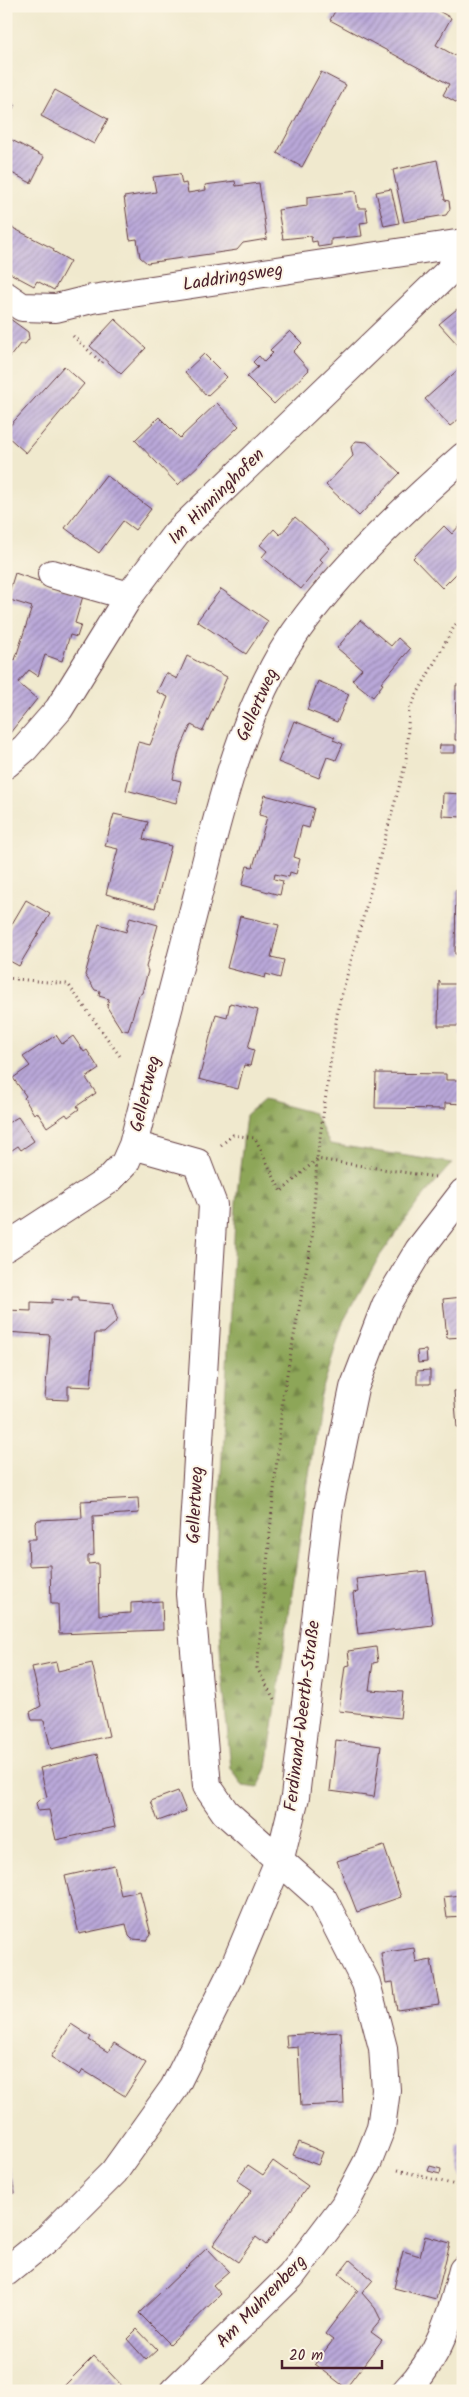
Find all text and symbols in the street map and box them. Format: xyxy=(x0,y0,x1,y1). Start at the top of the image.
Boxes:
street label: Laddringsweg xyxy=(181,256,285,300)
street label: Im Hinninghofen xyxy=(162,442,272,552)
street label: Gellertweg xyxy=(229,664,287,746)
street label: Gellertweg xyxy=(123,1053,169,1135)
street label: Gellertweg xyxy=(179,1465,213,1545)
street label: Ferdinand-Weerth-Straße xyxy=(277,1619,329,1813)
street label: Am Muhrenberg xyxy=(210,2249,314,2355)
scale bar xyxy=(282,2337,382,2369)
text: 20 m xyxy=(289,2344,323,2368)

